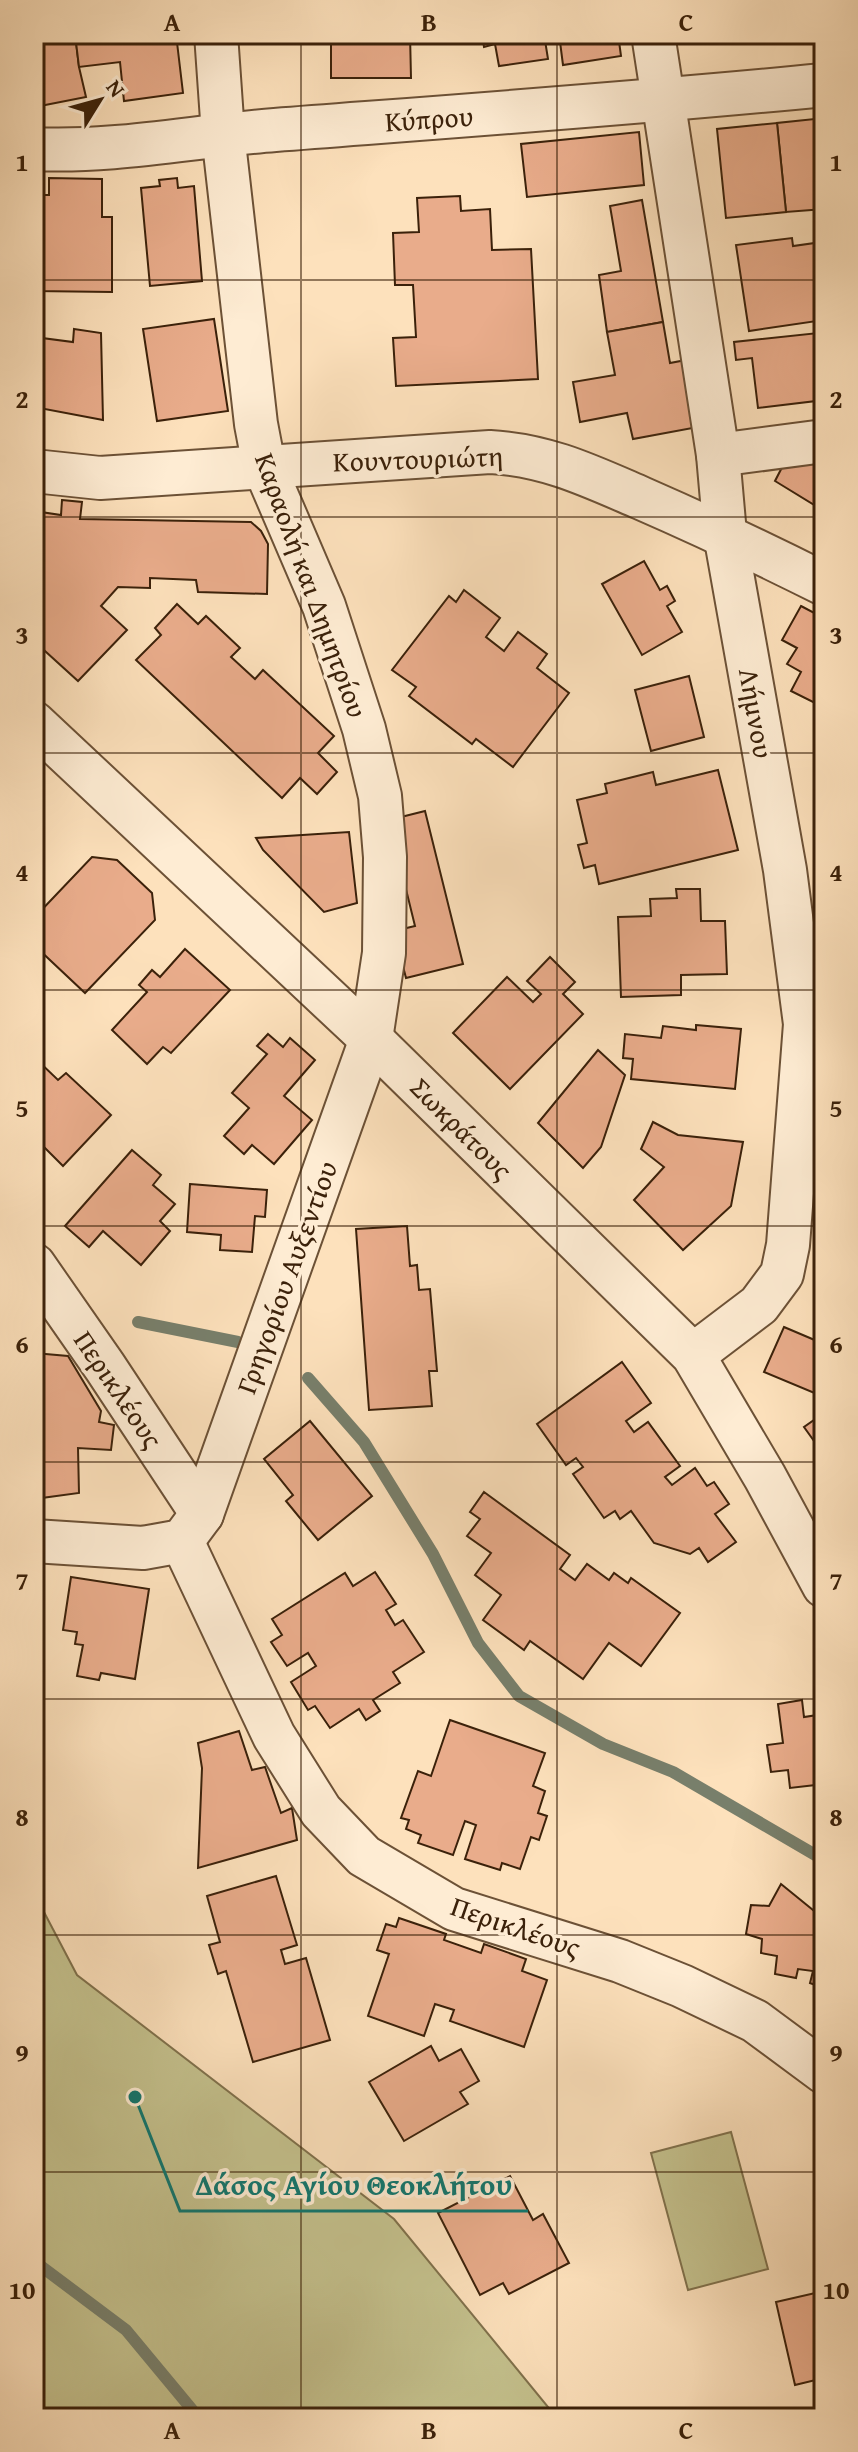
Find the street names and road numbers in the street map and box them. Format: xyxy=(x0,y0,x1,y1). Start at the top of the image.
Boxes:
street label: Κύπρου xyxy=(384,94,474,142)
street label: Κουντουριώτη xyxy=(332,435,504,481)
street label: Καραολή και Δημητρίου xyxy=(245,447,379,723)
street label: Λήμνου xyxy=(729,665,785,761)
street label: Σωκράτους xyxy=(401,1067,523,1189)
street label: Γρηγορίου Αυξεντίου xyxy=(225,1155,347,1399)
street label: Περικλέους xyxy=(64,1322,174,1456)
street label: Περικλέους xyxy=(446,1885,586,1967)

